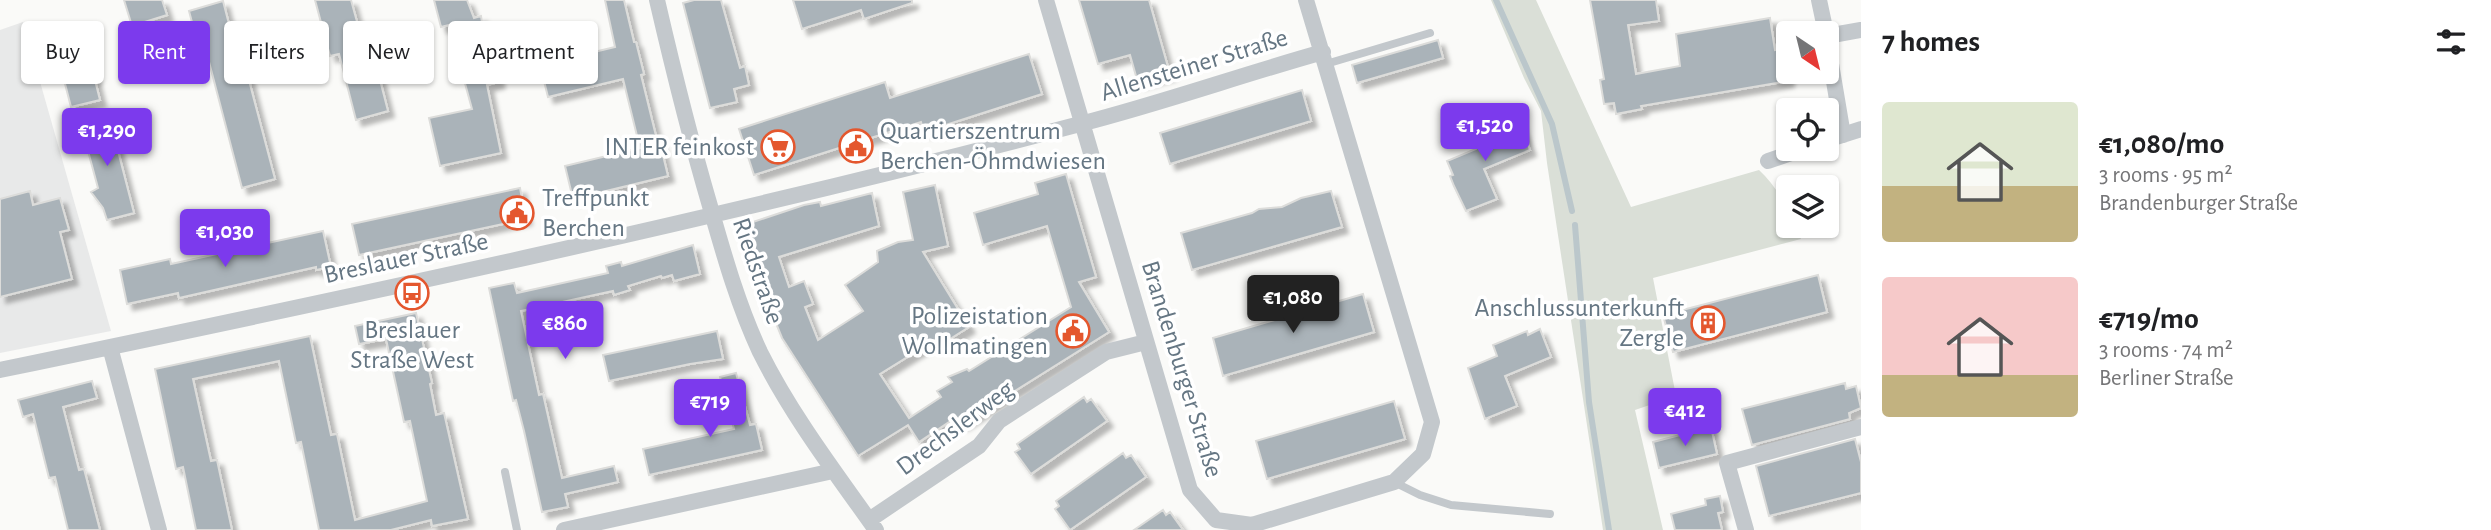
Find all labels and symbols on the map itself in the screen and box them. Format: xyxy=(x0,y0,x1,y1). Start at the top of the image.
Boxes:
north arrow xyxy=(1776,21,1839,84)
street label: Allensteiner Straße xyxy=(1097,24,1291,106)
pin: €1,520 xyxy=(1428,104,1542,163)
pin: €1,290 xyxy=(50,108,164,168)
place label: Quartierszentrum Berchen-Öhmdwiesen xyxy=(880,118,1106,174)
public building icon: Quartierszentrum Berchen-Öhmdwiesen xyxy=(837,127,875,165)
supermarket icon: INTER feinkost xyxy=(759,128,797,166)
place label: INTER feinkost xyxy=(604,134,754,160)
place label: Treffpunkt Berchen xyxy=(542,185,649,241)
public building icon: Treffpunkt Berchen xyxy=(498,194,536,232)
pin: €1,030 xyxy=(168,210,282,269)
street label: Riedstraße xyxy=(728,214,788,328)
street label: Breslauer Straße xyxy=(322,228,490,288)
street label: Brandenburger Straße xyxy=(1137,258,1227,480)
bus stop icon: Breslauer Straße West xyxy=(393,274,431,312)
pin: €1,080 xyxy=(1236,276,1350,335)
place label: Anschlussunterkunft Zergle xyxy=(1475,295,1684,351)
pin: €860 xyxy=(524,302,606,361)
place label: Polizeistation Wollmatingen xyxy=(901,303,1048,359)
building icon: Anschlussunterkunft Zergle xyxy=(1689,304,1727,342)
public building icon: Polizeistation Wollmatingen xyxy=(1054,312,1092,350)
place label: Breslauer Straße West xyxy=(350,317,474,373)
street label: Drechslerweg xyxy=(892,376,1019,480)
pin: €719 xyxy=(669,380,751,439)
pin: €412 xyxy=(1644,388,1726,448)

